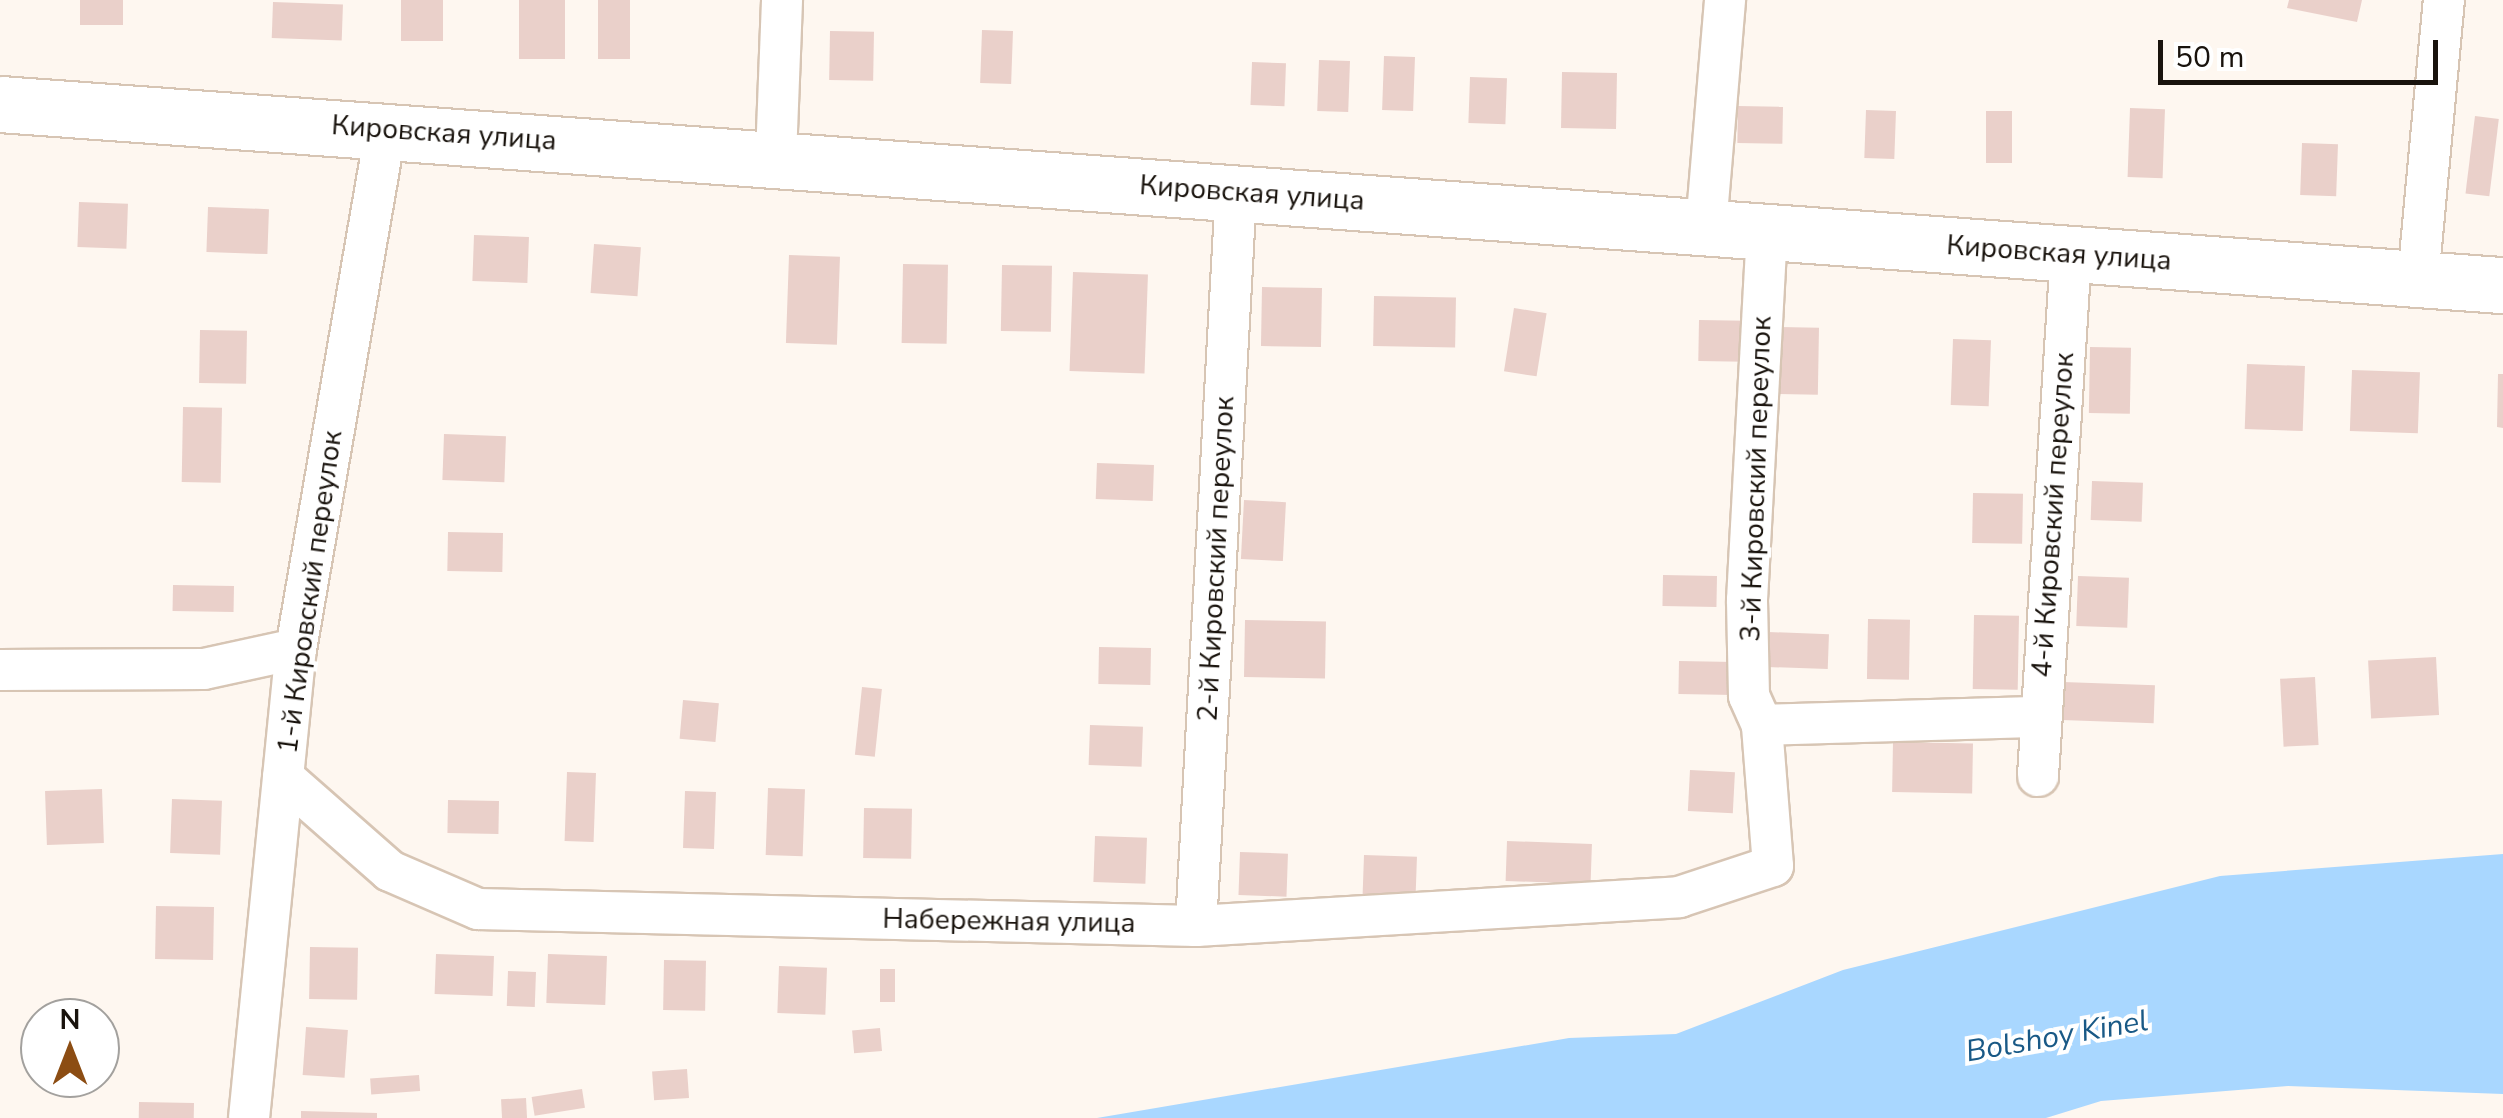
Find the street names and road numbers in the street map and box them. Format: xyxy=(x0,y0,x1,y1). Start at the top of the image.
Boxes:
street label: Кировская улица xyxy=(330,108,558,158)
street label: Кировская улица xyxy=(1138,168,1366,218)
street label: Кировская улица xyxy=(1945,228,2173,278)
street label: 3-й Кировский переулок xyxy=(1734,316,1778,642)
street label: 4-й Кировский переулок xyxy=(2025,351,2081,679)
street label: 2-й Кировский переулок xyxy=(1191,395,1241,723)
street label: 1-й Кировский переулок xyxy=(271,428,349,756)
street label: Набережная улица xyxy=(882,902,1136,940)

